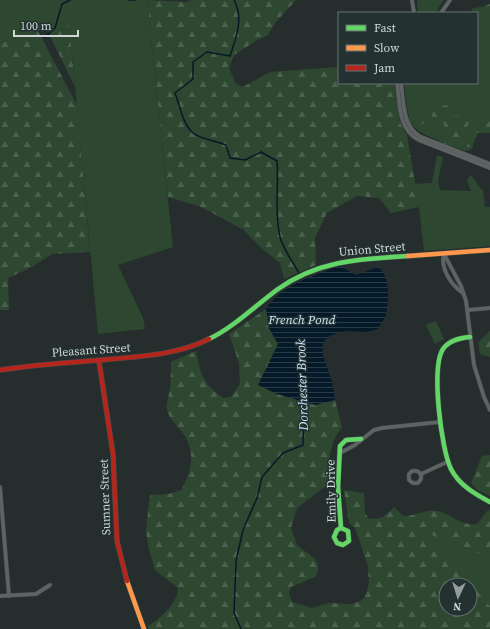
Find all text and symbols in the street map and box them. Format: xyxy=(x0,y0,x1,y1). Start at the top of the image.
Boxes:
scale bar xyxy=(14,12,78,38)
legend xyxy=(338,12,478,84)
text: 100 m xyxy=(20,18,52,34)
text: Fast xyxy=(374,20,396,36)
text: Slow xyxy=(374,40,400,56)
text: Jam xyxy=(373,60,395,76)
street label: Union Street xyxy=(338,238,406,260)
water label: French Pond xyxy=(267,311,336,328)
water label: Dorchester Brook xyxy=(292,338,312,432)
street label: Pleasant Street xyxy=(51,339,131,361)
street label: Sumner Street xyxy=(96,459,114,535)
street label: Emily Drive xyxy=(322,459,340,523)
north arrow xyxy=(438,577,478,617)
text: N xyxy=(453,599,462,614)

